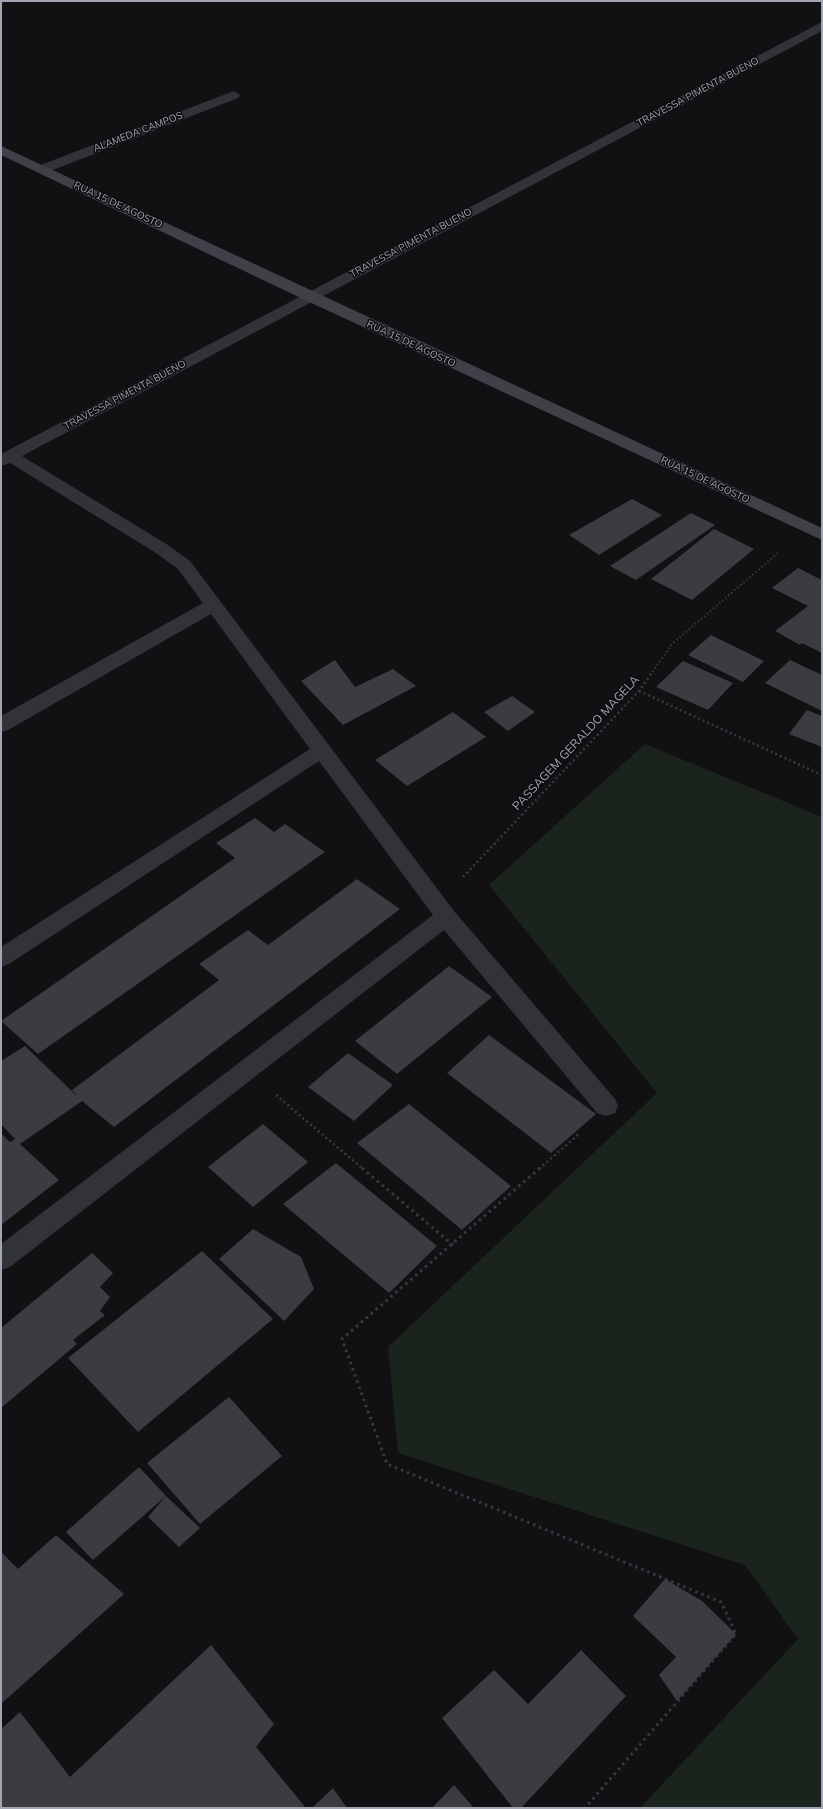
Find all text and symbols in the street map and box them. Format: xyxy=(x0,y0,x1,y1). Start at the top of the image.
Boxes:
street label: TRAVESSA PIMENTA BUENO xyxy=(635,55,761,129)
street label: ALAMEDA CAMPOS xyxy=(92,109,184,155)
street label: RUA 15 DE AGOSTO xyxy=(72,179,164,231)
street label: TRAVESSA PIMENTA BUENO xyxy=(348,206,474,280)
street label: RUA 15 DE AGOSTO xyxy=(365,318,457,370)
street label: TRAVESSA PIMENTA BUENO xyxy=(62,358,188,432)
street label: RUA 15 DE AGOSTO xyxy=(659,454,751,506)
street label: PASSAGEM GERALDO MAGELA xyxy=(510,673,642,813)

